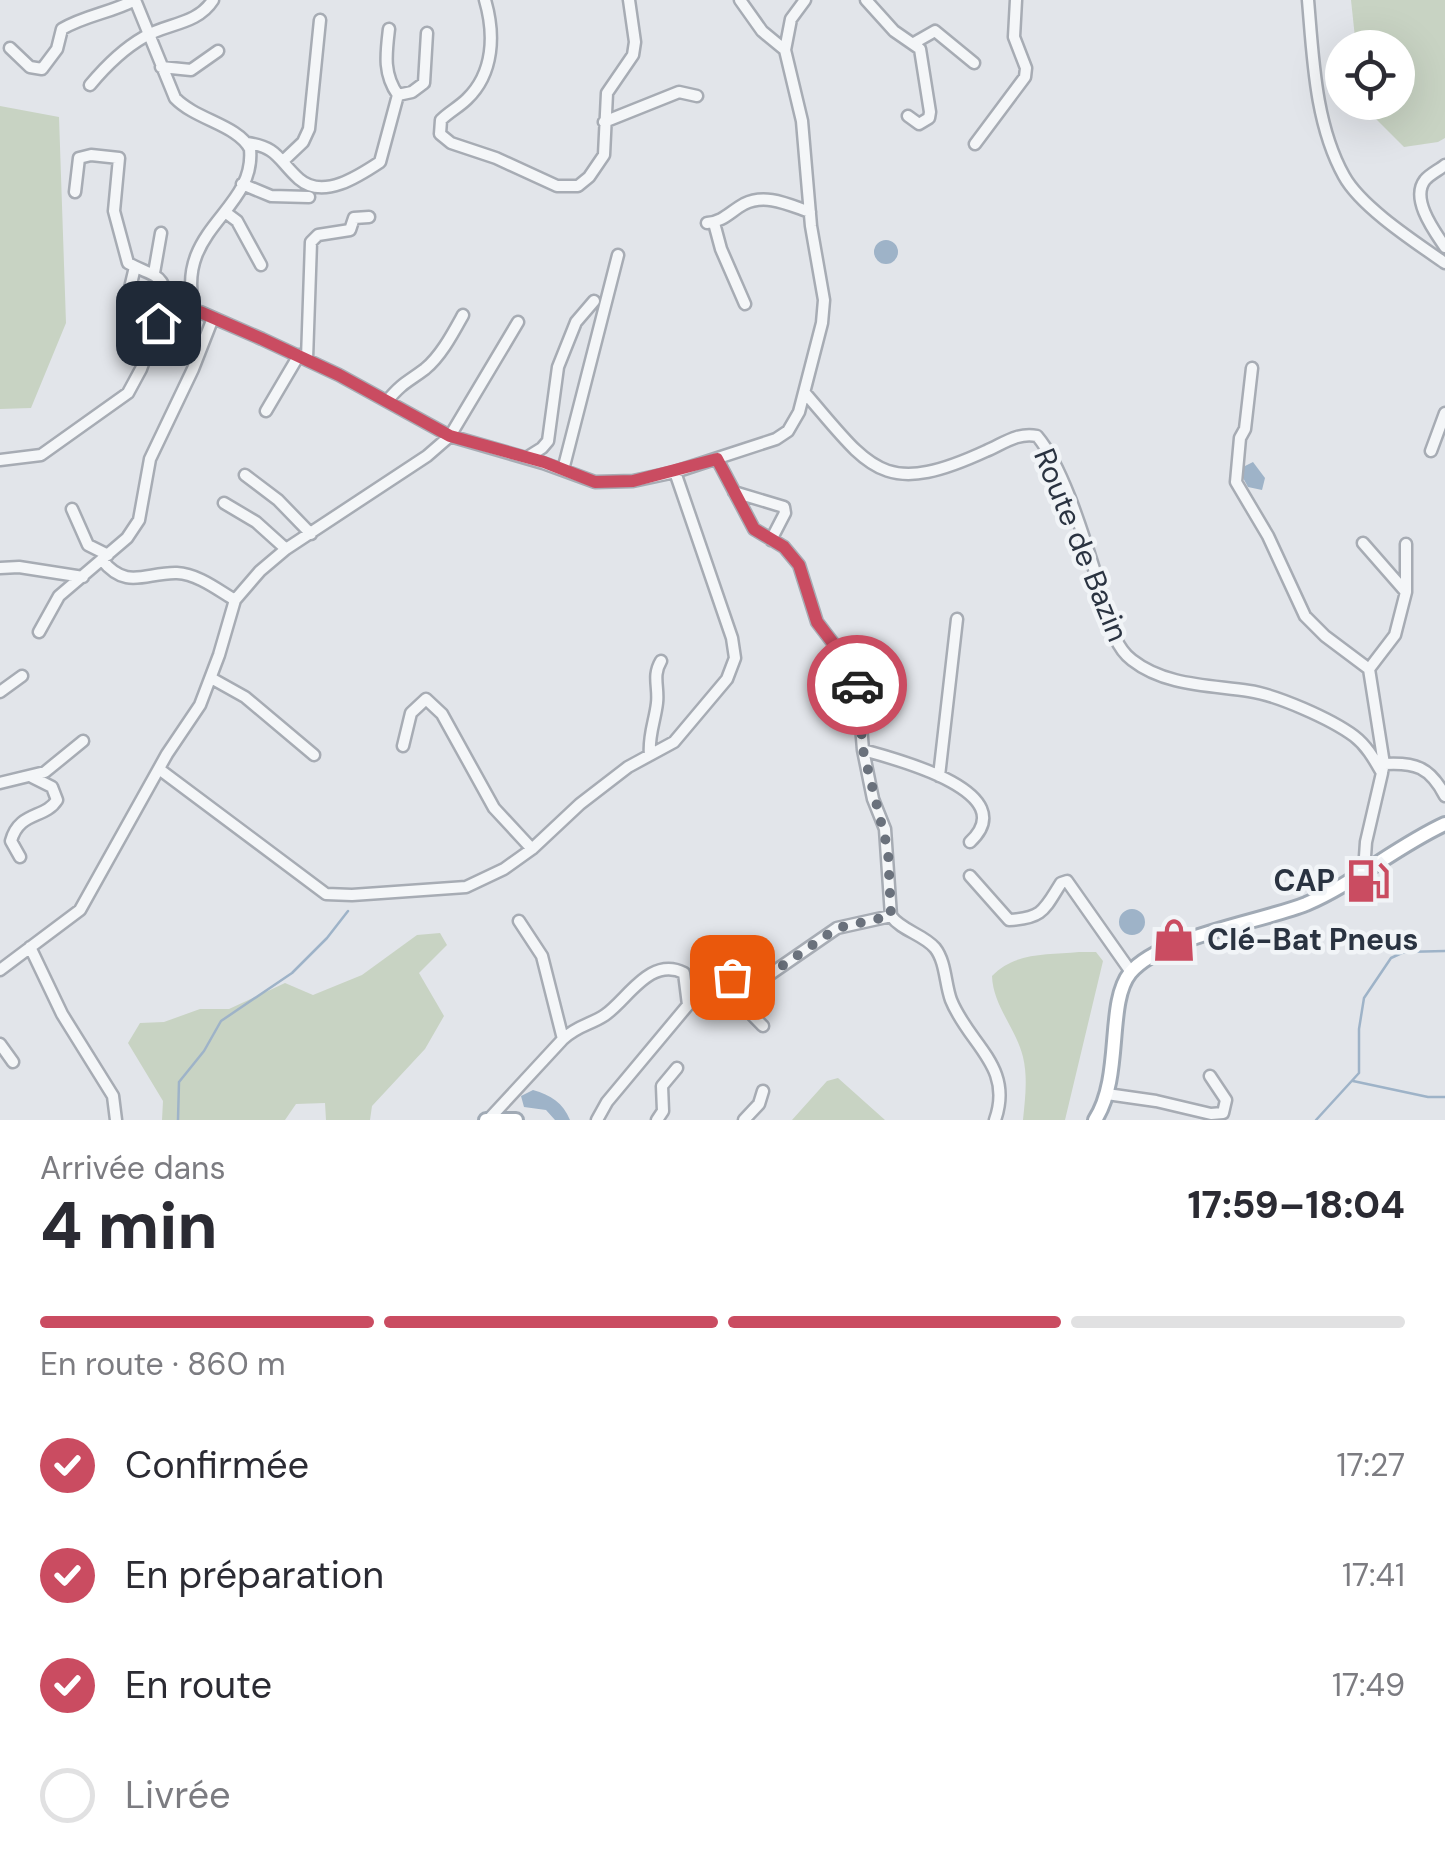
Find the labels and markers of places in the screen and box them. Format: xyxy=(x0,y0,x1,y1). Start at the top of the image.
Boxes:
pin xyxy=(116,281,201,366)
fuel station icon: CAP xyxy=(1344,857,1392,905)
place label: CAP xyxy=(1273,861,1335,900)
shop icon: Clé-Bat Pneus xyxy=(1150,916,1198,964)
place label: Clé-Bat Pneus xyxy=(1207,920,1419,959)
pin xyxy=(690,935,775,1020)

